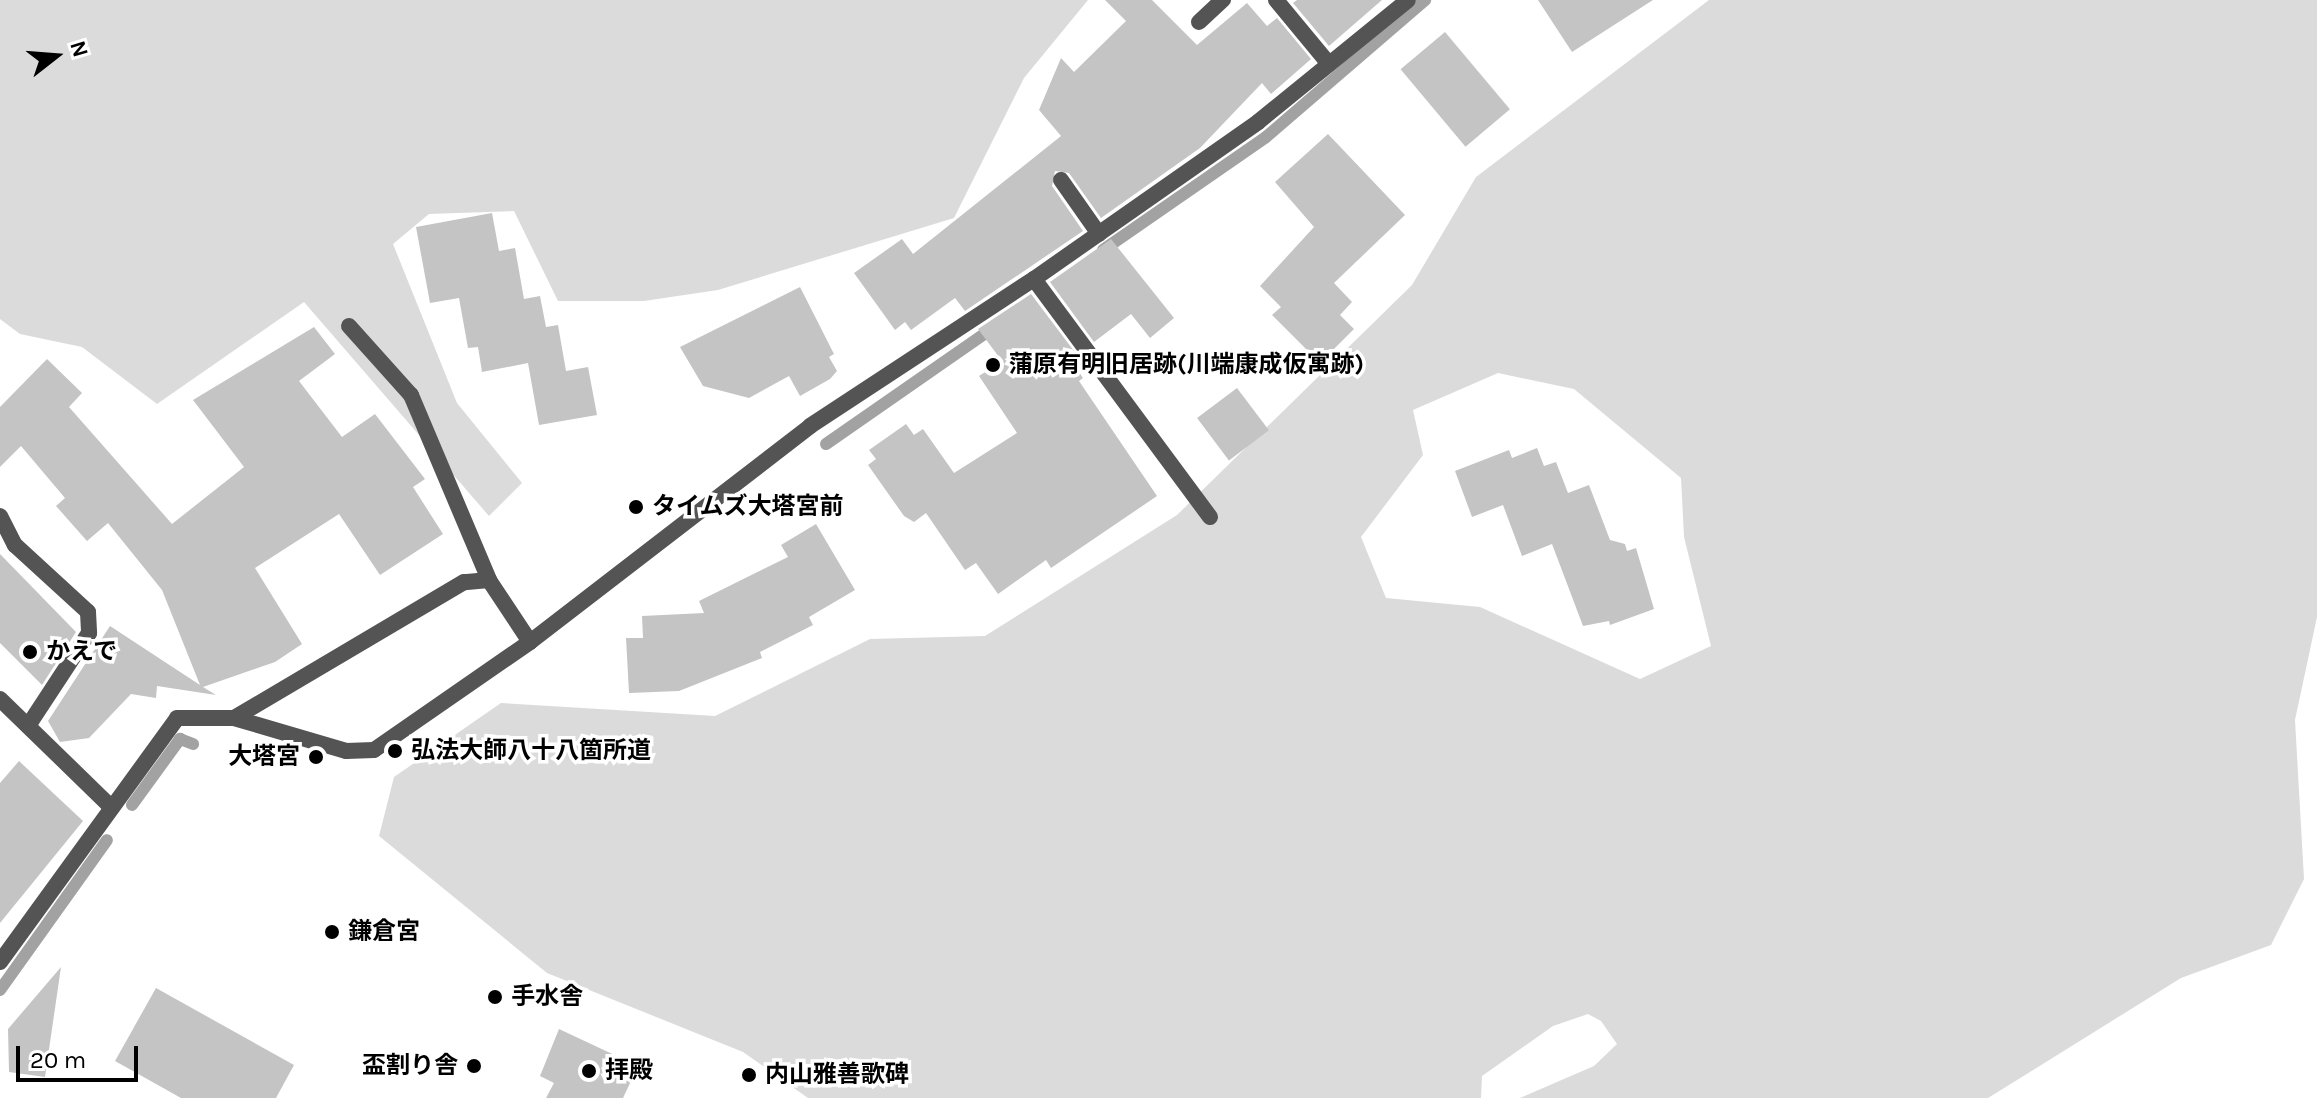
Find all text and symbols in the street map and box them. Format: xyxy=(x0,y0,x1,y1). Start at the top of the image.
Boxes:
north arrow xyxy=(16,16,96,96)
text: N xyxy=(64,38,94,60)
place label: 蒲原有明旧居跡(川端康成仮寓跡) xyxy=(1009,351,1364,379)
marker: 蒲原有明旧居跡(川端康成仮寓跡) xyxy=(984,356,1002,374)
place label: タイムズ大塔宮前 xyxy=(652,493,844,521)
marker: タイムズ大塔宮前 xyxy=(627,498,645,516)
place label: かえで xyxy=(46,638,118,666)
marker: かえで xyxy=(21,643,39,661)
place label: 弘法大師八十八箇所道 xyxy=(411,737,651,765)
marker: 弘法大師八十八箇所道 xyxy=(386,742,404,760)
place label: 大塔宮 xyxy=(228,743,300,771)
marker: 大塔宮 xyxy=(307,748,325,766)
place label: 鎌倉宮 xyxy=(348,918,420,946)
marker: 鎌倉宮 xyxy=(323,923,341,941)
place label: 手水舎 xyxy=(511,983,583,1011)
marker: 手水舎 xyxy=(486,988,504,1006)
scale bar xyxy=(20,1030,142,1080)
text: 20 m xyxy=(30,1046,86,1074)
place label: 盃割り舎 xyxy=(362,1052,458,1080)
marker: 盃割り舎 xyxy=(465,1057,483,1075)
place label: 拝殿 xyxy=(605,1057,653,1085)
place label: 内山雅善歌碑 xyxy=(765,1061,909,1089)
marker: 拝殿 xyxy=(580,1062,598,1080)
marker: 内山雅善歌碑 xyxy=(740,1066,758,1084)

